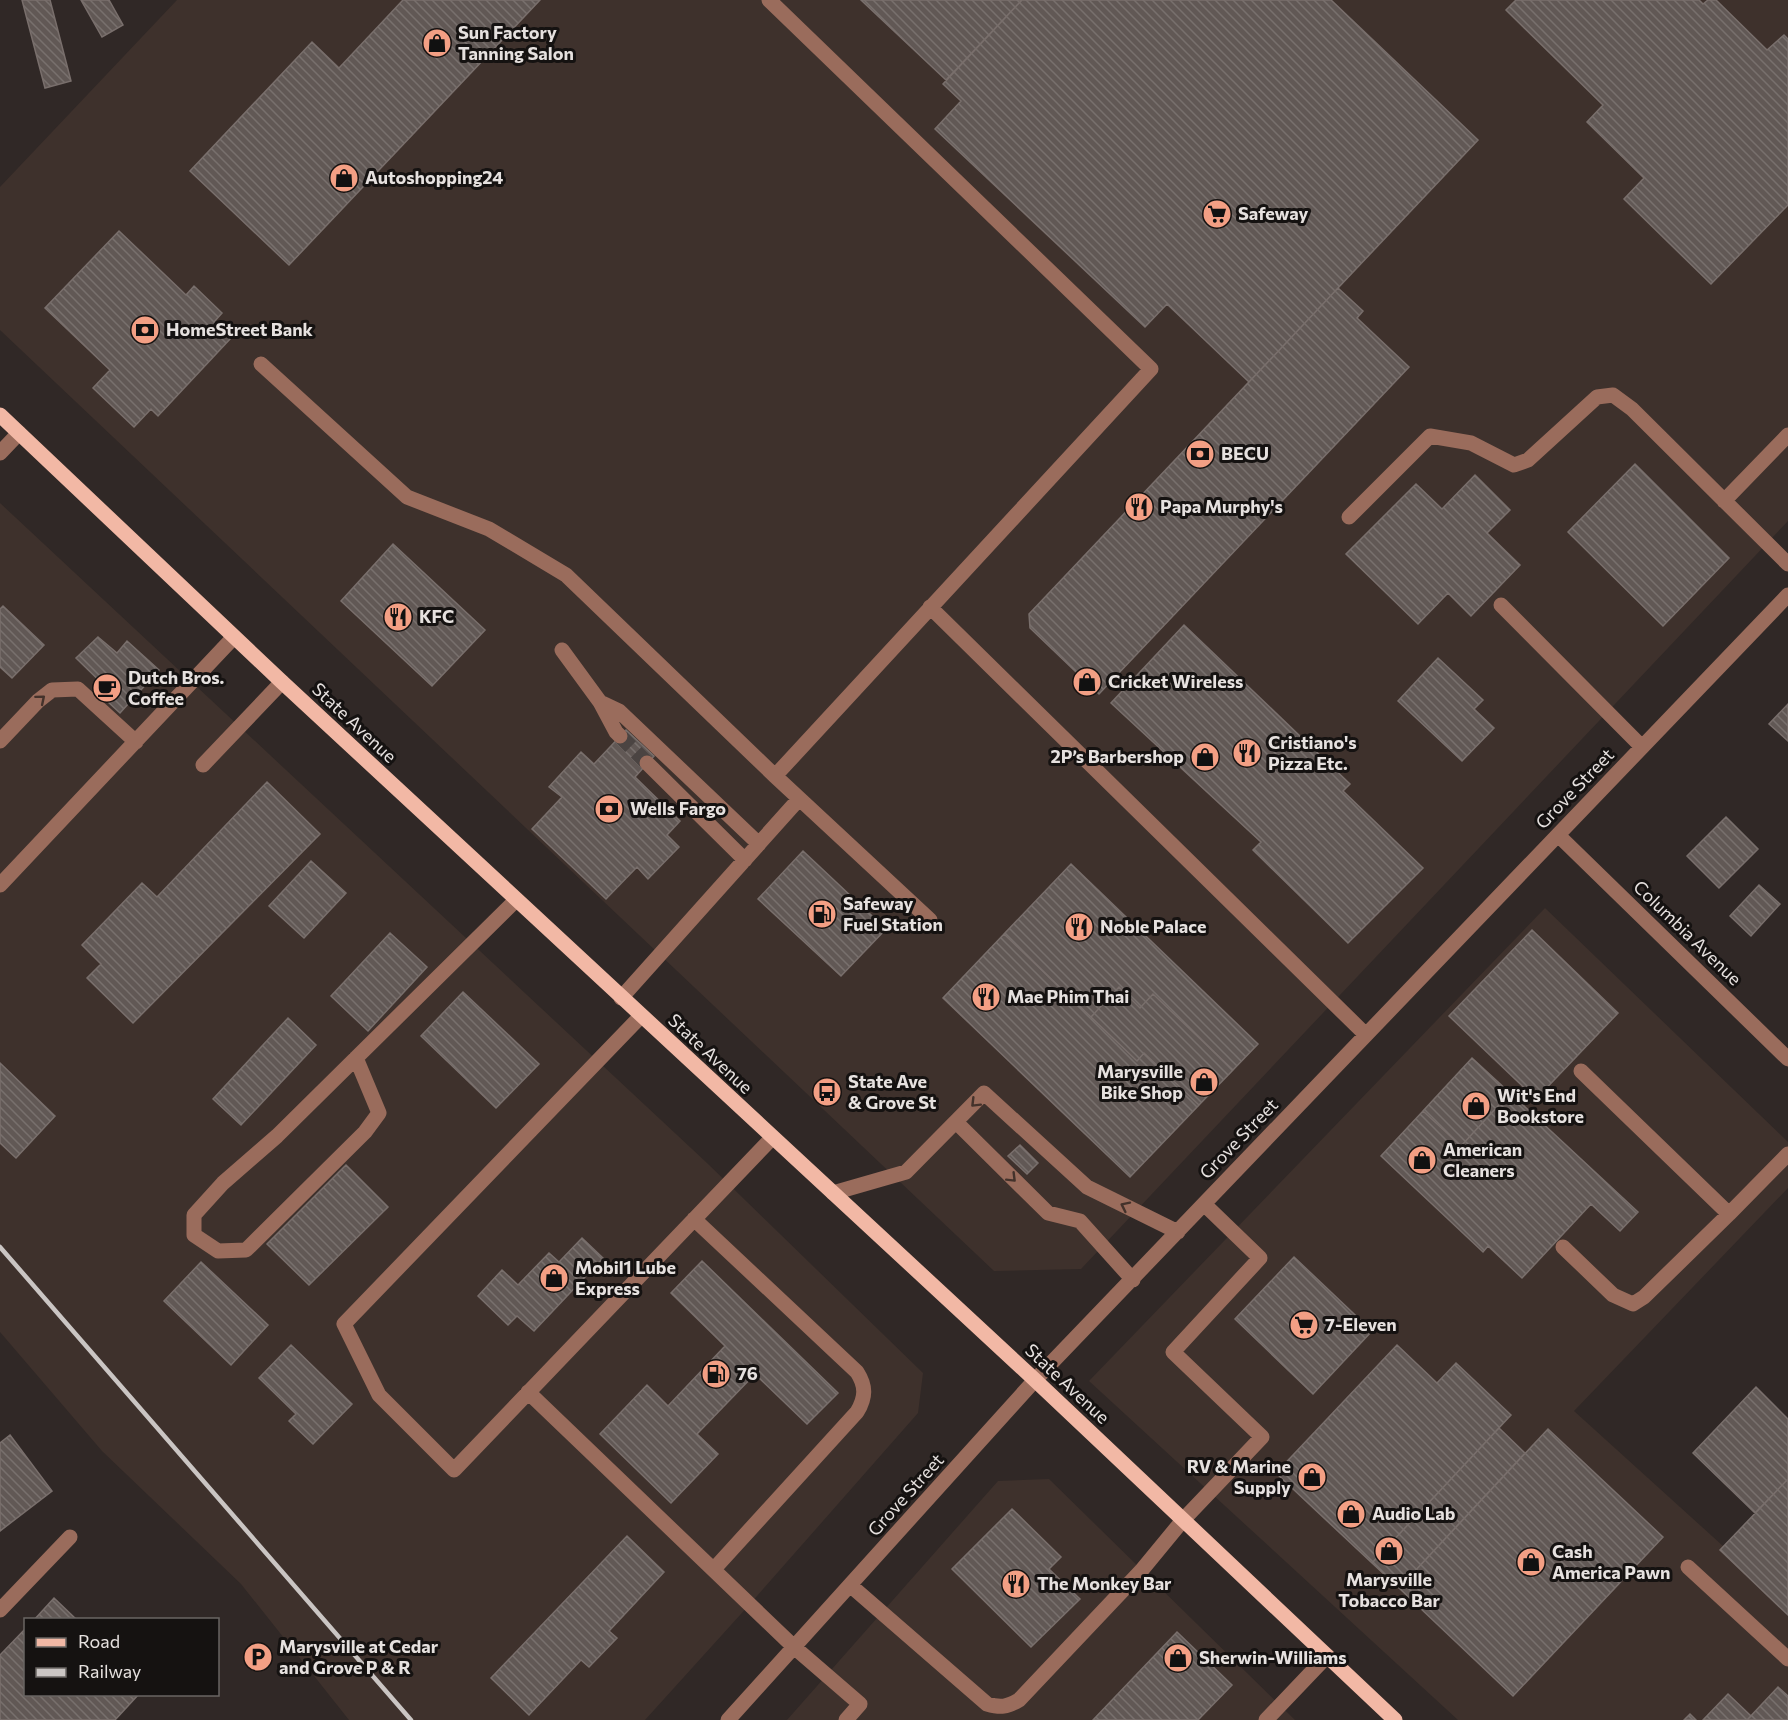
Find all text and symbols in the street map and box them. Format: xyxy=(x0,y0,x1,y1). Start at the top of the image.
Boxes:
place label: Sun Factory Tanning Salon xyxy=(458,21,574,64)
shop icon: Sun Factory Tanning Salon xyxy=(421,27,453,59)
shop icon: Autoshopping24 xyxy=(328,162,360,194)
place label: Autoshopping24 xyxy=(365,166,503,188)
supermarket icon: Safeway xyxy=(1201,198,1233,230)
place label: Safeway xyxy=(1238,202,1309,224)
bank icon: HomeStreet Bank xyxy=(129,314,161,346)
place label: HomeStreet Bank xyxy=(166,318,314,340)
bank icon: BECU xyxy=(1184,438,1216,470)
place label: BECU xyxy=(1221,442,1269,464)
restaurant icon: Papa Murphy's xyxy=(1123,491,1155,523)
place label: Papa Murphy's xyxy=(1160,495,1283,517)
restaurant icon: KFC xyxy=(382,601,414,633)
place label: KFC xyxy=(419,605,454,627)
place label: Dutch Bros. Coffee xyxy=(128,666,225,709)
shop icon: Cricket Wireless xyxy=(1071,666,1103,698)
place label: Cricket Wireless xyxy=(1108,670,1243,692)
cafe icon: Dutch Bros. Coffee xyxy=(91,672,123,704)
street label: State Avenue xyxy=(308,678,401,767)
one-way arrow xyxy=(34,696,45,707)
place label: Cristiano's Pizza Etc. xyxy=(1268,731,1357,774)
restaurant icon: Cristiano's Pizza Etc. xyxy=(1231,737,1263,769)
shop icon: 2P’s Barbershop xyxy=(1189,741,1221,773)
street label: Grove Street xyxy=(1531,744,1618,833)
place label: 2P’s Barbershop xyxy=(1051,745,1184,767)
bank icon: Wells Fargo xyxy=(593,793,625,825)
place label: Wells Fargo xyxy=(630,797,726,819)
street label: Columbia Avenue xyxy=(1629,875,1746,989)
place label: Safeway Fuel Station xyxy=(843,892,943,935)
fuel station icon: Safeway Fuel Station xyxy=(806,898,838,930)
restaurant icon: Noble Palace xyxy=(1063,911,1095,943)
place label: Noble Palace xyxy=(1100,915,1207,937)
restaurant icon: Mae Phim Thai xyxy=(970,981,1002,1013)
place label: Mae Phim Thai xyxy=(1007,985,1129,1007)
street label: State Avenue xyxy=(664,1009,757,1098)
place label: Marysville Bike Shop xyxy=(1097,1060,1183,1103)
shop icon: Marysville Bike Shop xyxy=(1188,1066,1220,1098)
place label: State Ave & Grove St xyxy=(848,1070,937,1113)
bus stop icon: State Ave & Grove St xyxy=(811,1076,843,1108)
place label: Wit's End Bookstore xyxy=(1497,1084,1584,1127)
shop icon: Wit's End Bookstore xyxy=(1460,1090,1492,1122)
street label: Grove Street xyxy=(1195,1094,1282,1183)
one-way arrow xyxy=(972,1095,983,1106)
place label: American Cleaners xyxy=(1443,1138,1522,1181)
shop icon: American Cleaners xyxy=(1406,1144,1438,1176)
one-way arrow xyxy=(1005,1171,1016,1182)
one-way arrow xyxy=(1121,1202,1132,1213)
place label: Mobil1 Lube Express xyxy=(575,1256,676,1299)
shop icon: Mobil1 Lube Express xyxy=(538,1262,570,1294)
supermarket icon: 7-Eleven xyxy=(1288,1309,1320,1341)
place label: 7-Eleven xyxy=(1325,1313,1397,1335)
street label: State Avenue xyxy=(1021,1339,1114,1428)
fuel station icon: 76 xyxy=(700,1358,732,1390)
place label: 76 xyxy=(737,1362,758,1384)
street label: Grove Street xyxy=(863,1449,948,1540)
place label: RV & Marine Supply xyxy=(1187,1455,1291,1498)
shop icon: RV & Marine Supply xyxy=(1296,1461,1328,1493)
shop icon: Audio Lab xyxy=(1335,1498,1367,1530)
place label: Audio Lab xyxy=(1372,1502,1456,1524)
shop icon: Marysville Tobacco Bar xyxy=(1373,1535,1405,1567)
place label: Cash America Pawn xyxy=(1552,1540,1671,1583)
shop icon: Cash America Pawn xyxy=(1515,1546,1547,1578)
restaurant icon: The Monkey Bar xyxy=(1000,1568,1032,1600)
place label: Marysville Tobacco Bar xyxy=(1338,1568,1440,1611)
place label: The Monkey Bar xyxy=(1037,1572,1172,1594)
legend xyxy=(24,1618,219,1696)
text: Road xyxy=(78,1630,120,1652)
place label: Marysville at Cedar and Grove P & R xyxy=(279,1635,439,1678)
parking icon: Marysville at Cedar and Grove P & R xyxy=(242,1641,274,1673)
shop icon: Sherwin-Williams xyxy=(1162,1642,1194,1674)
place label: Sherwin-Williams xyxy=(1199,1646,1347,1668)
text: Railway xyxy=(78,1660,141,1682)

